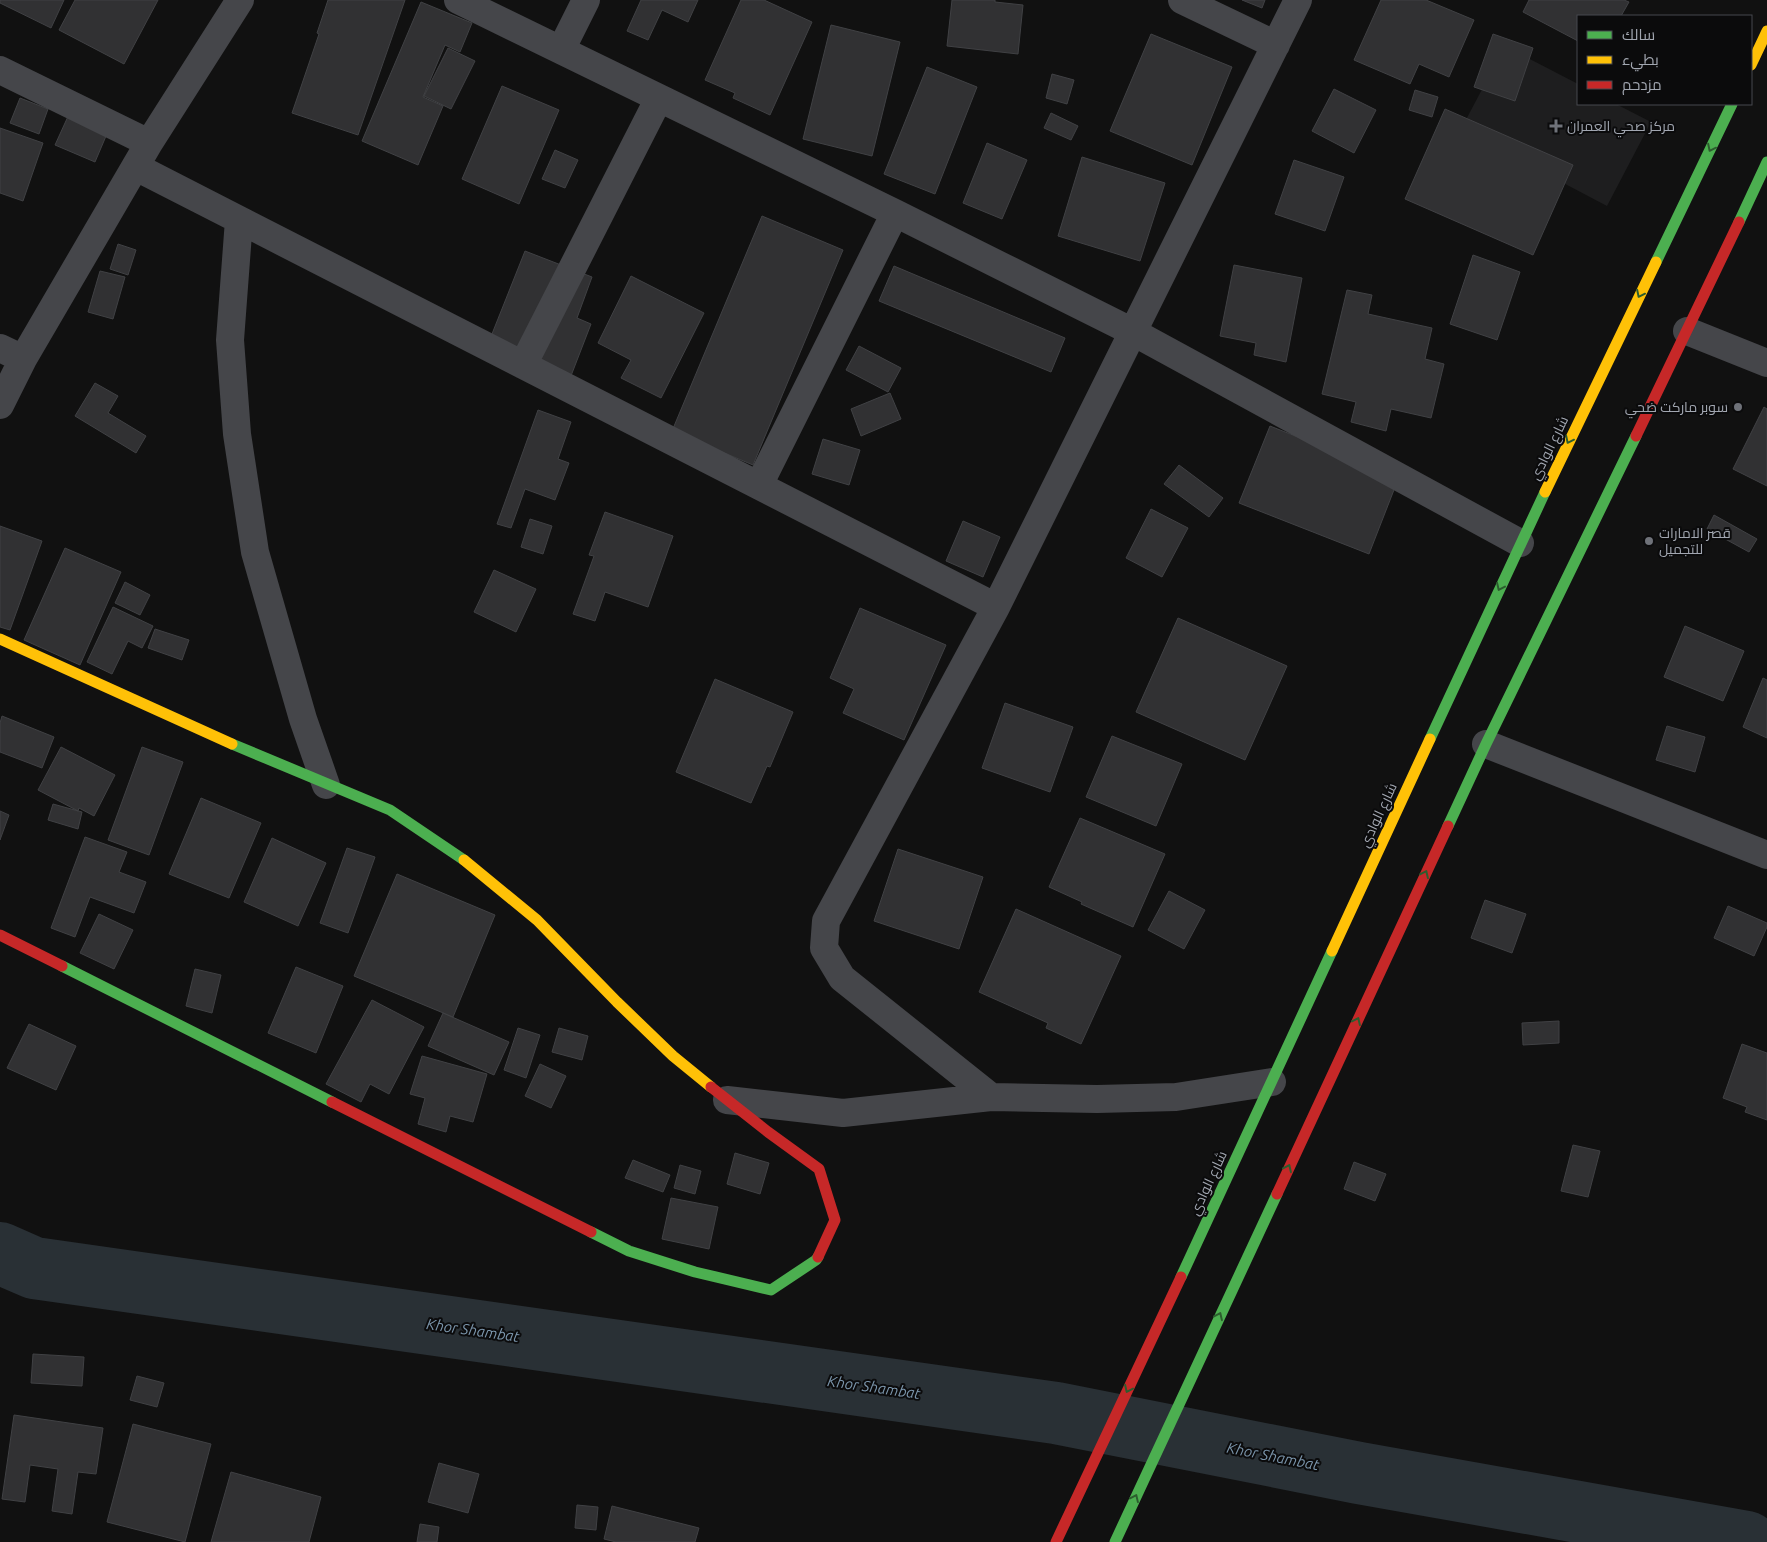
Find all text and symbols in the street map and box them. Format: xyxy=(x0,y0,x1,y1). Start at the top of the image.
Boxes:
legend xyxy=(1577,15,1752,105)
text: سالك xyxy=(1622,26,1655,43)
text: بطيء xyxy=(1622,51,1659,72)
text: مزدحم xyxy=(1622,76,1662,95)
place label: مركز صحي العمران xyxy=(1567,118,1675,138)
marker: مركز صحي العمران xyxy=(1549,119,1563,133)
one-way arrow xyxy=(1706,143,1717,152)
one-way arrow xyxy=(1636,289,1646,298)
place label: سوبر ماركت ضحي xyxy=(1625,399,1728,419)
marker: سوبر ماركت ضحي xyxy=(1732,401,1744,413)
street label: شارع الوادي xyxy=(1527,413,1575,484)
one-way arrow xyxy=(1565,435,1576,444)
place label: قصر الامارات للتجميل xyxy=(1659,525,1731,557)
marker: قصر الامارات للتجميل xyxy=(1643,535,1655,547)
one-way arrow xyxy=(1495,582,1506,591)
street label: شارع الوادي xyxy=(1356,780,1403,851)
one-way arrow xyxy=(1419,870,1430,879)
one-way arrow xyxy=(1350,1017,1361,1026)
street label: شارع الوادي xyxy=(1186,1148,1233,1219)
one-way arrow xyxy=(1282,1165,1292,1174)
one-way arrow xyxy=(1213,1312,1224,1321)
water label: Khor Shambat xyxy=(425,1315,521,1345)
water label: Khor Shambat xyxy=(826,1372,922,1402)
one-way arrow xyxy=(1124,1384,1134,1393)
water label: Khor Shambat xyxy=(1225,1439,1321,1473)
one-way arrow xyxy=(1129,1494,1139,1503)

